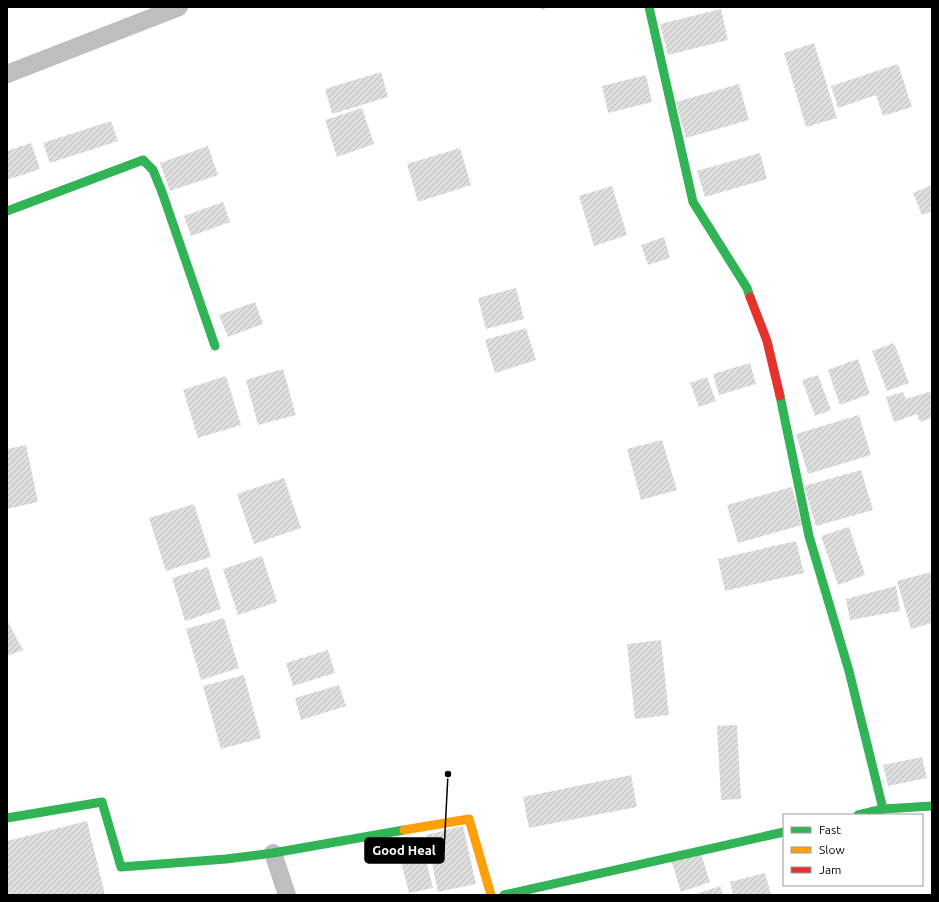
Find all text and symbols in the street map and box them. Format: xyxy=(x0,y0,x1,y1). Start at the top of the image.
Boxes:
legend xyxy=(783,814,923,886)
text: Fast xyxy=(819,823,841,836)
callout: Good Heal xyxy=(365,838,444,863)
text: Good Heal xyxy=(372,843,436,857)
text: Slow xyxy=(819,843,845,856)
text: Jam xyxy=(819,863,841,876)

